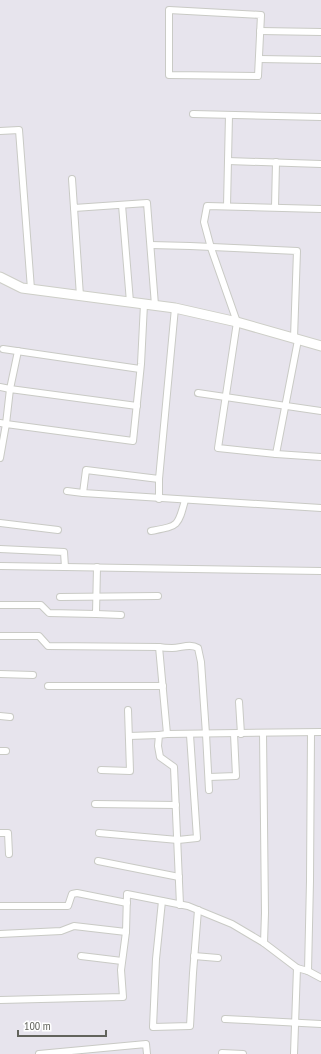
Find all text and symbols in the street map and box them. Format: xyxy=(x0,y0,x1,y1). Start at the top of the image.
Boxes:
scale bar xyxy=(18,1012,106,1038)
text: 100 m xyxy=(24,1018,51,1033)

